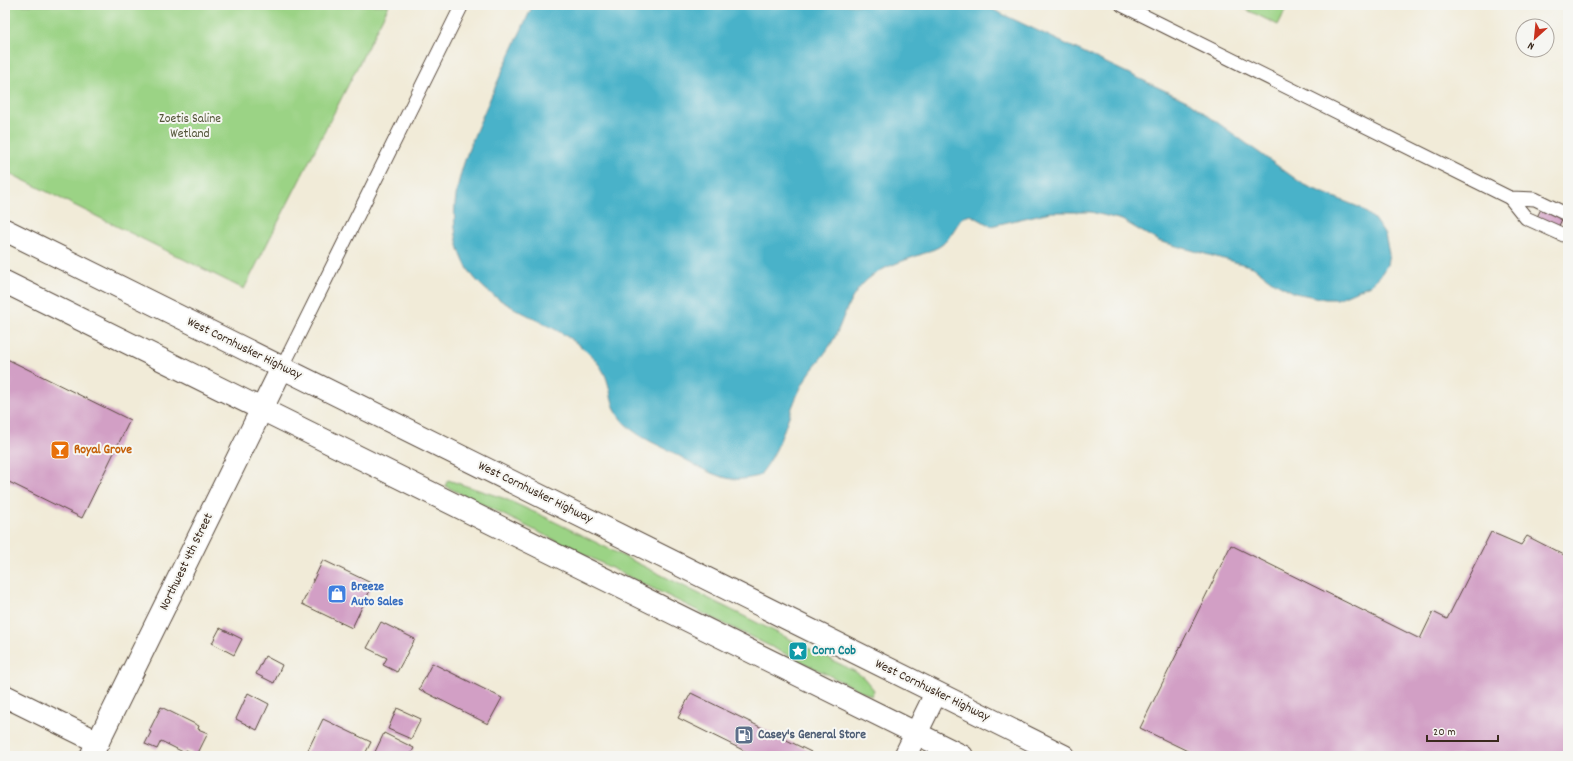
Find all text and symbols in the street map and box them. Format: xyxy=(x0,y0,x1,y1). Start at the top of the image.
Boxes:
north arrow xyxy=(1515,18,1555,58)
text: N xyxy=(1525,37,1537,53)
park label: Zoetis Saline Wetland xyxy=(159,110,221,144)
street label: West Cornhusker Highway xyxy=(183,313,305,385)
bar icon: Royal Grove xyxy=(49,439,71,461)
place label: Royal Grove xyxy=(74,441,132,460)
street label: West Cornhusker Highway xyxy=(474,457,596,529)
street label: Northwest 4th Street xyxy=(155,510,219,614)
place label: Breeze Auto Sales xyxy=(351,578,404,612)
shop icon: Breeze Auto Sales xyxy=(326,583,348,605)
place icon: Corn Cob xyxy=(787,640,809,662)
place label: Corn Cob xyxy=(812,642,856,661)
street label: West Cornhusker Highway xyxy=(871,655,993,727)
scale bar xyxy=(1427,717,1498,743)
fuel station icon: Casey's General Store xyxy=(733,724,755,746)
text: 20 m xyxy=(1433,724,1456,741)
place label: Casey's General Store xyxy=(758,726,866,745)

